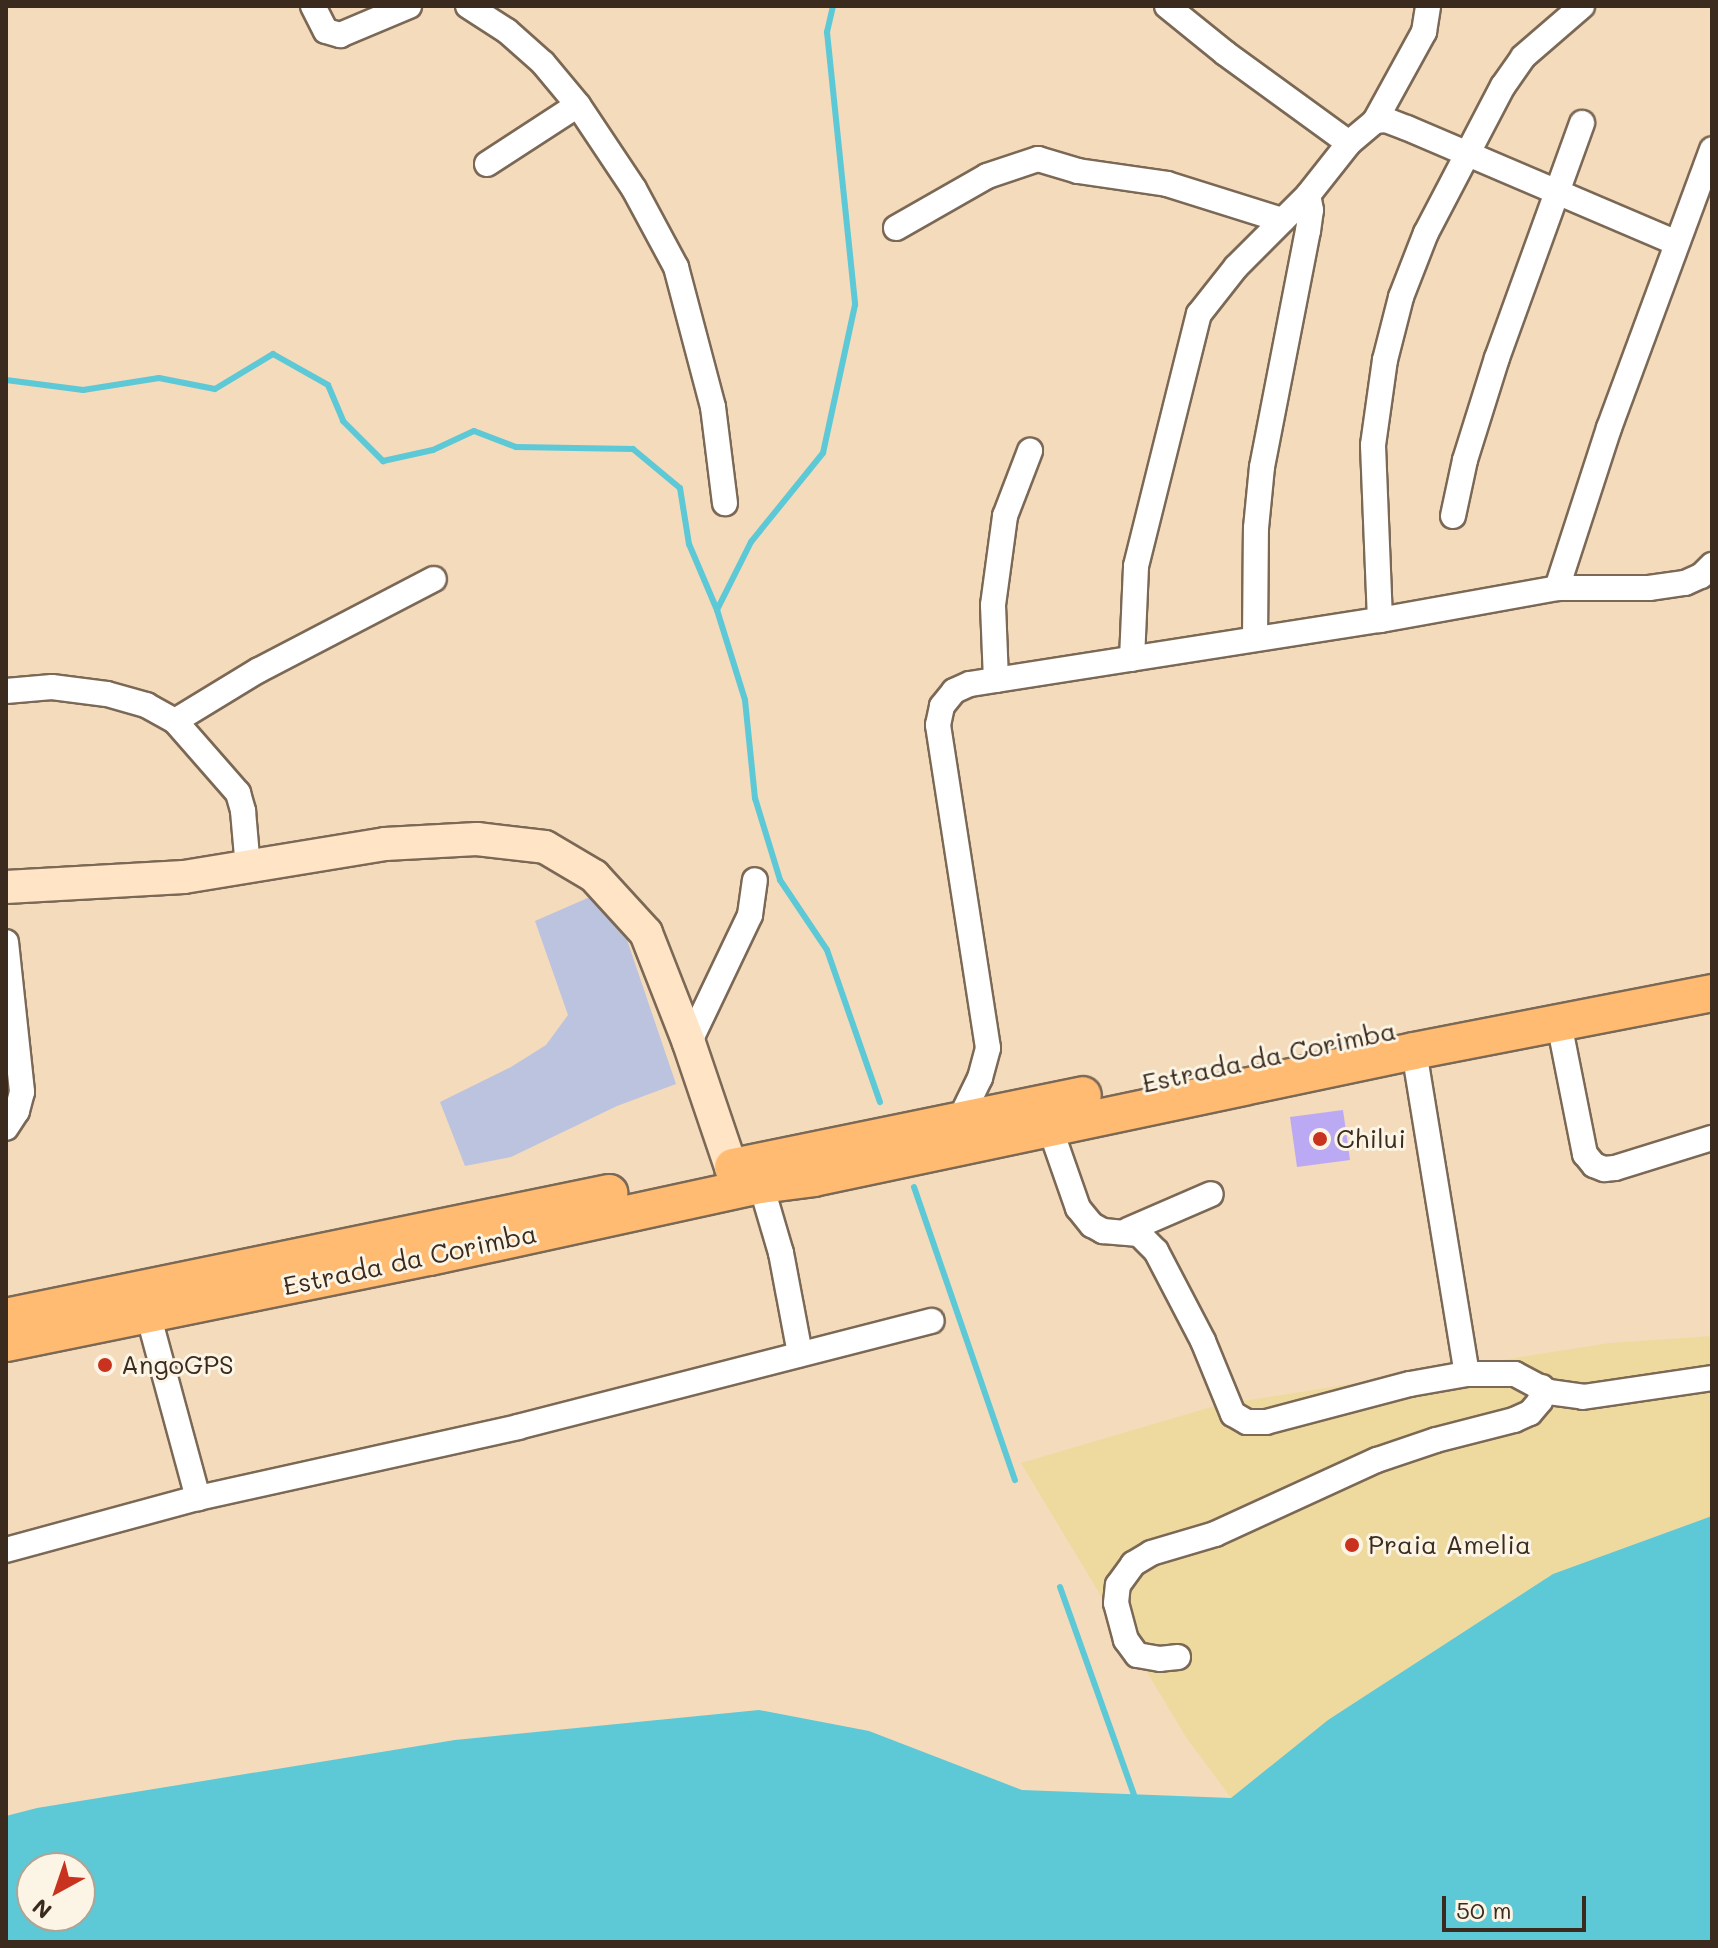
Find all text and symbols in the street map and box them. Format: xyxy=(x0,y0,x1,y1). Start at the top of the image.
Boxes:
street label: Estrada da Corimba xyxy=(1139,1015,1399,1099)
place label: Chilui xyxy=(1336,1123,1406,1155)
marker: Chilui xyxy=(1311,1130,1329,1148)
street label: Estrada da Corimba xyxy=(280,1218,540,1302)
place label: AngoGPS xyxy=(121,1349,234,1381)
marker: AngoGPS xyxy=(96,1356,114,1374)
place label: Praia Amelia xyxy=(1368,1529,1531,1561)
marker: Praia Amelia xyxy=(1343,1536,1361,1554)
north arrow xyxy=(16,1852,96,1932)
scale bar xyxy=(1446,1880,1590,1930)
text: N xyxy=(26,1893,57,1926)
text: 50 m xyxy=(1456,1894,1512,1925)

